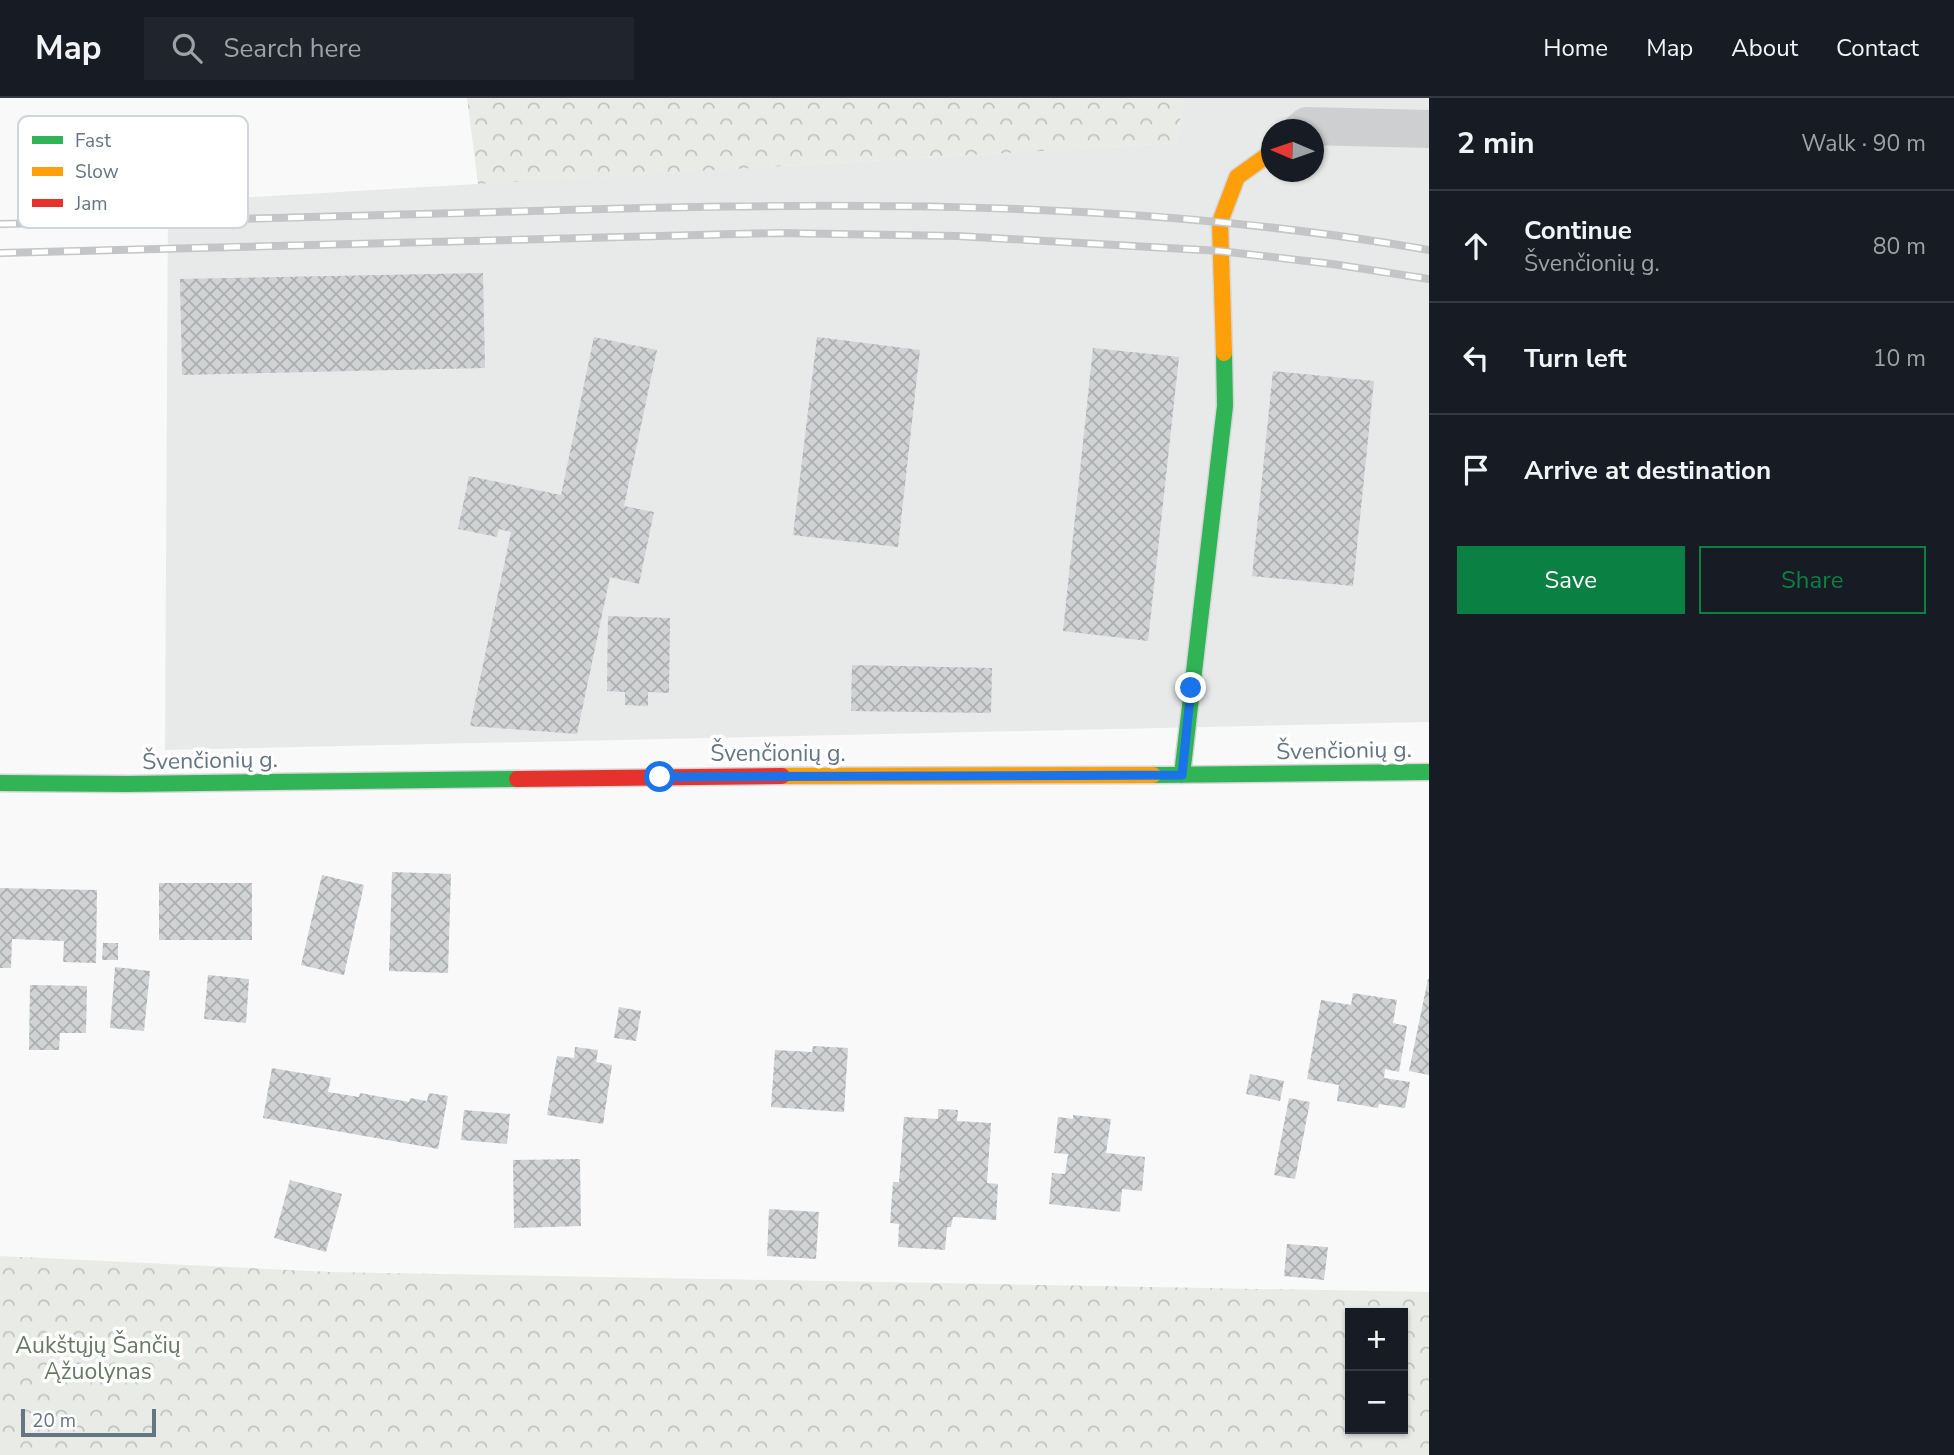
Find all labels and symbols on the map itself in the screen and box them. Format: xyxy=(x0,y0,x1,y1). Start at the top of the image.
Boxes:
legend xyxy=(18,116,248,228)
north arrow xyxy=(1261,119,1324,182)
text: Fast xyxy=(75,128,111,154)
text: Slow xyxy=(75,159,119,185)
text: Jam xyxy=(74,191,108,217)
route end xyxy=(1175,672,1206,703)
street label: Švenčionių g. xyxy=(1276,734,1412,767)
street label: Švenčionių g. xyxy=(710,738,846,769)
street label: Švenčionių g. xyxy=(142,744,278,777)
route start xyxy=(644,761,675,792)
park label: Aukštųjų Šančių Ąžuolynas xyxy=(15,1330,181,1387)
scale bar xyxy=(21,1406,156,1438)

